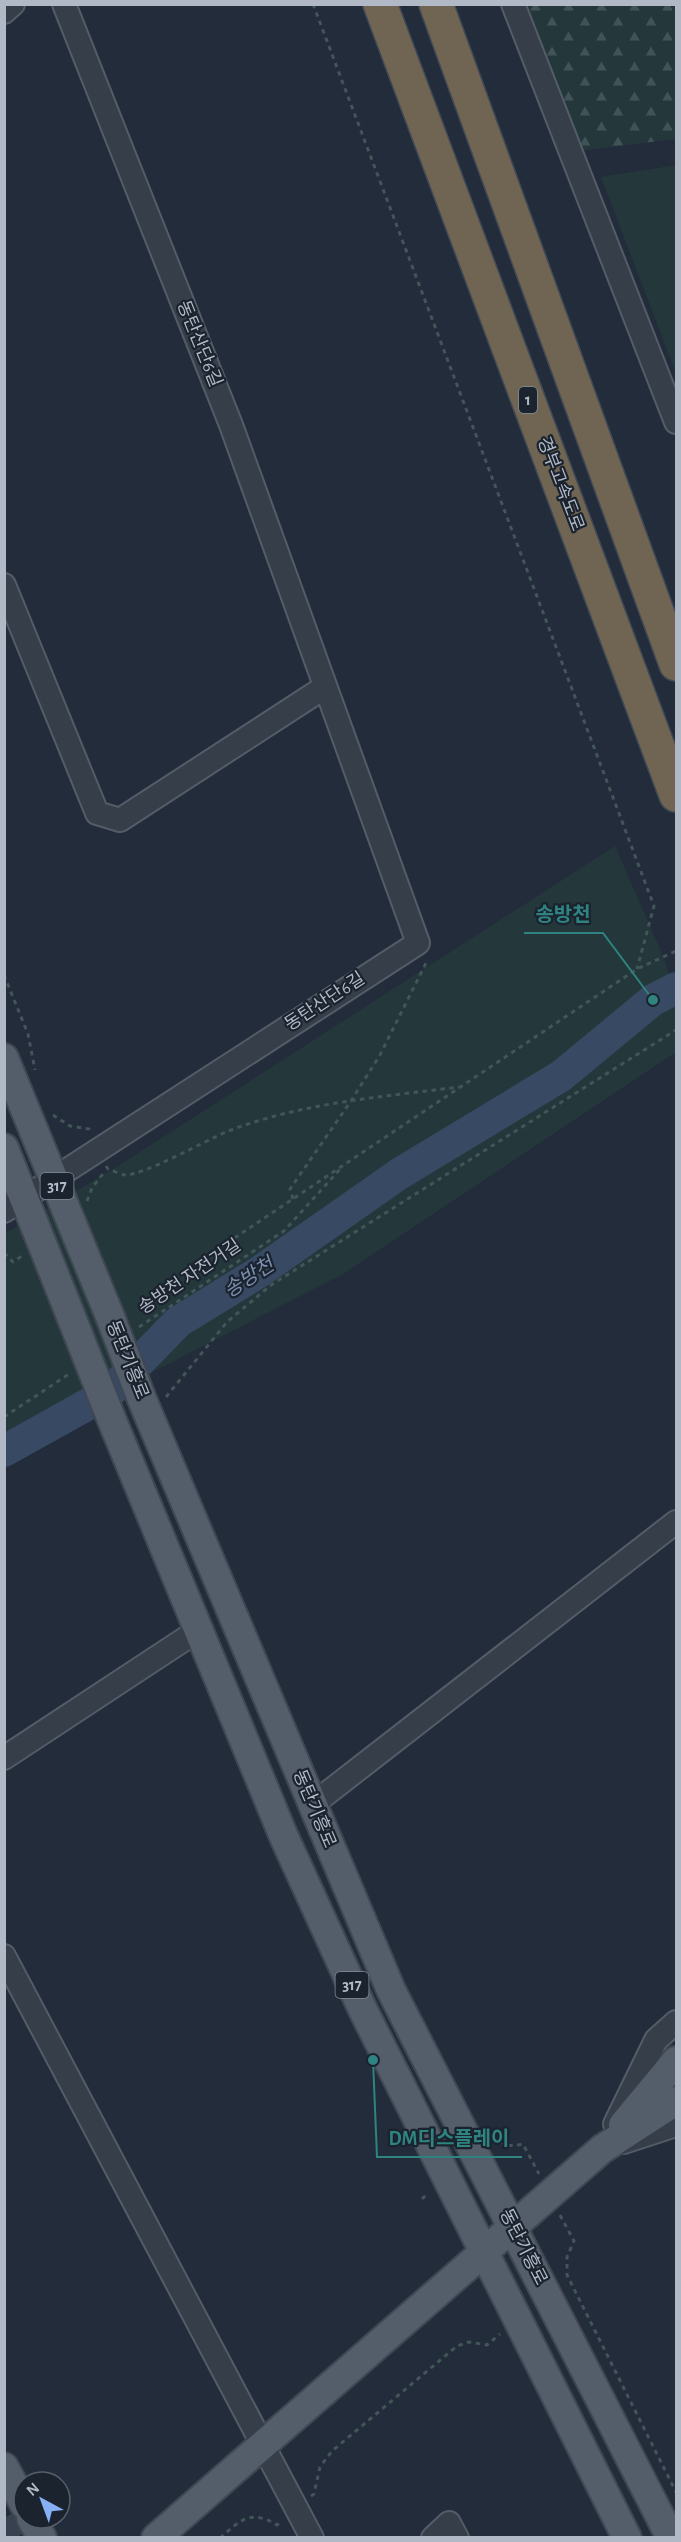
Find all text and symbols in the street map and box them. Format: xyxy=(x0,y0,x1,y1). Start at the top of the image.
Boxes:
street label: 동탄산단6길 xyxy=(174,298,226,390)
road number: 1 xyxy=(519,387,537,413)
street label: 경부고속도로 xyxy=(534,434,587,534)
callout: 송방천 xyxy=(524,895,603,933)
text: 송방천 xyxy=(535,904,591,925)
street label: 동탄산단6길 xyxy=(281,968,368,1034)
road number: 317 xyxy=(40,1173,74,1199)
street label: 송방천 자전거길 xyxy=(135,1235,244,1318)
water label: 송방천 xyxy=(220,1252,280,1301)
street label: 동탄기흥로 xyxy=(103,1317,153,1402)
street label: 동탄기흥로 xyxy=(290,1767,340,1851)
road number: 317 xyxy=(336,1972,368,1998)
callout: DM디스플레이 xyxy=(377,2119,522,2157)
text: DM디스플레이 xyxy=(388,2128,510,2149)
street label: 동탄기흥로 xyxy=(496,2205,552,2288)
north arrow xyxy=(12,2470,72,2530)
text: N xyxy=(23,2480,42,2499)

